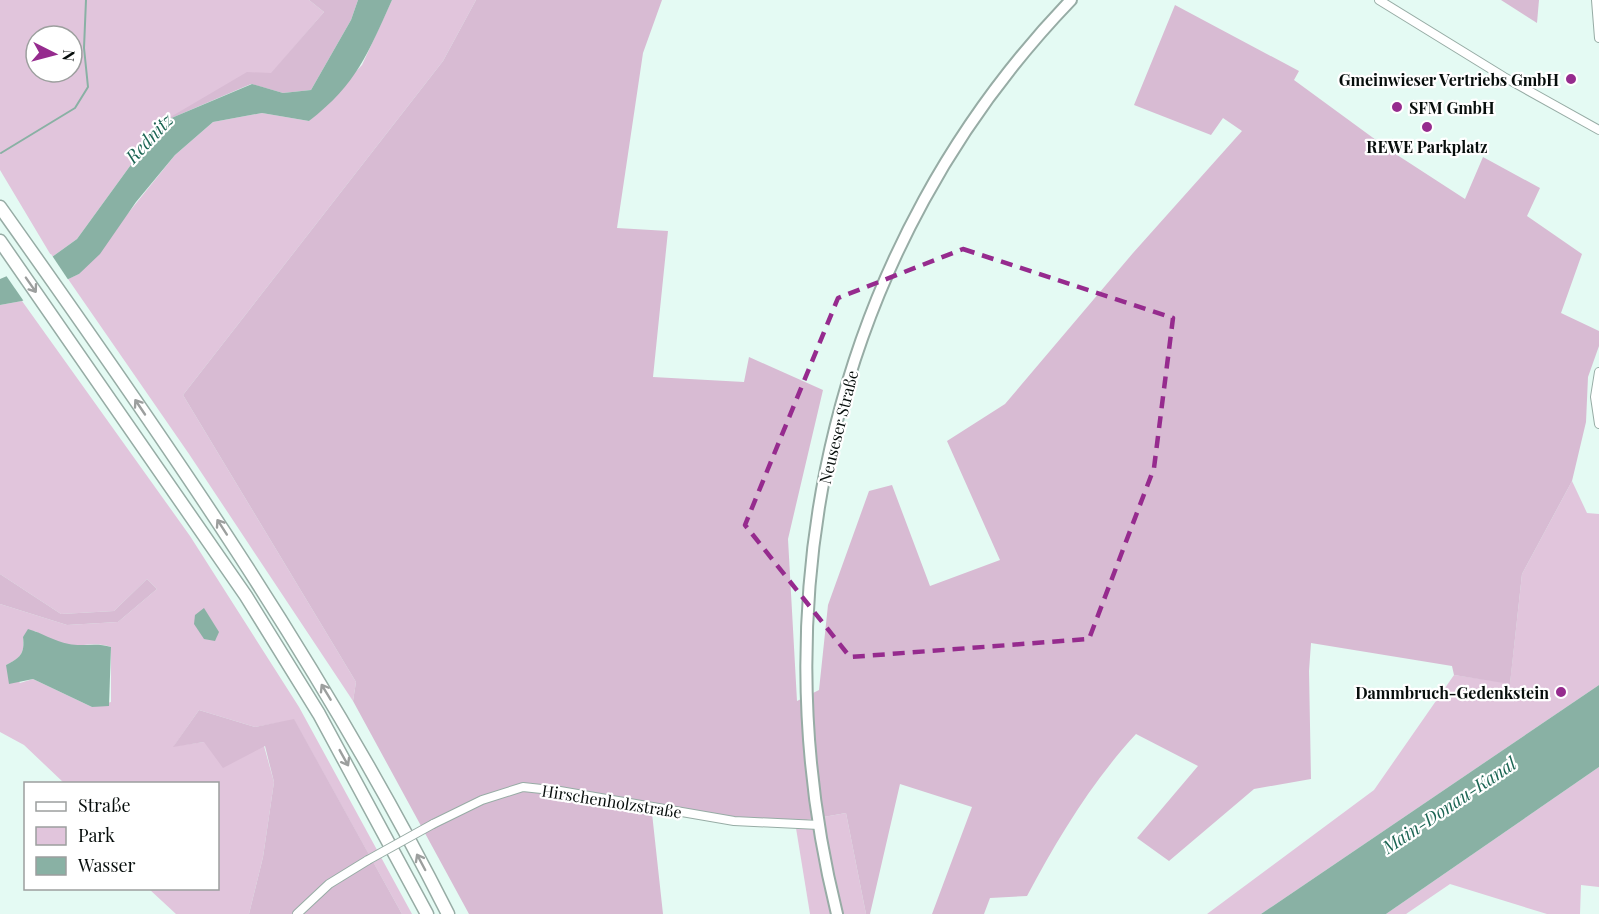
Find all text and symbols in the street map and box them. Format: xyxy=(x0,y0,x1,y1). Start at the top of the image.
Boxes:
north arrow xyxy=(24,24,84,84)
text: N xyxy=(58,49,80,63)
place label: Gmeinwieser Vertriebs GmbH xyxy=(1339,69,1559,90)
marker: Gmeinwieser Vertriebs GmbH xyxy=(1564,72,1578,86)
place label: SFM GmbH xyxy=(1409,97,1495,118)
marker: SFM GmbH xyxy=(1390,100,1404,114)
water label: Rednitz xyxy=(119,107,179,169)
marker: REWE Parkplatz xyxy=(1420,120,1434,134)
place label: REWE Parkplatz xyxy=(1366,136,1488,157)
one-way arrow xyxy=(25,277,37,293)
street label: Neuseser Straße xyxy=(814,368,862,486)
one-way arrow xyxy=(134,400,146,416)
one-way arrow xyxy=(216,519,228,536)
place label: Dammbruch-Gedenkstein xyxy=(1355,682,1549,703)
one-way arrow xyxy=(320,684,332,701)
marker: Dammbruch-Gedenkstein xyxy=(1554,685,1568,699)
one-way arrow xyxy=(338,749,350,766)
water label: Main-Donau-Kanal xyxy=(1377,751,1521,859)
street label: Hirschenholzstraße xyxy=(540,780,684,822)
legend xyxy=(24,782,219,890)
text: Straße xyxy=(78,793,131,817)
text: Park xyxy=(78,823,115,847)
text: Wasser xyxy=(77,853,136,877)
one-way arrow xyxy=(415,853,427,871)

